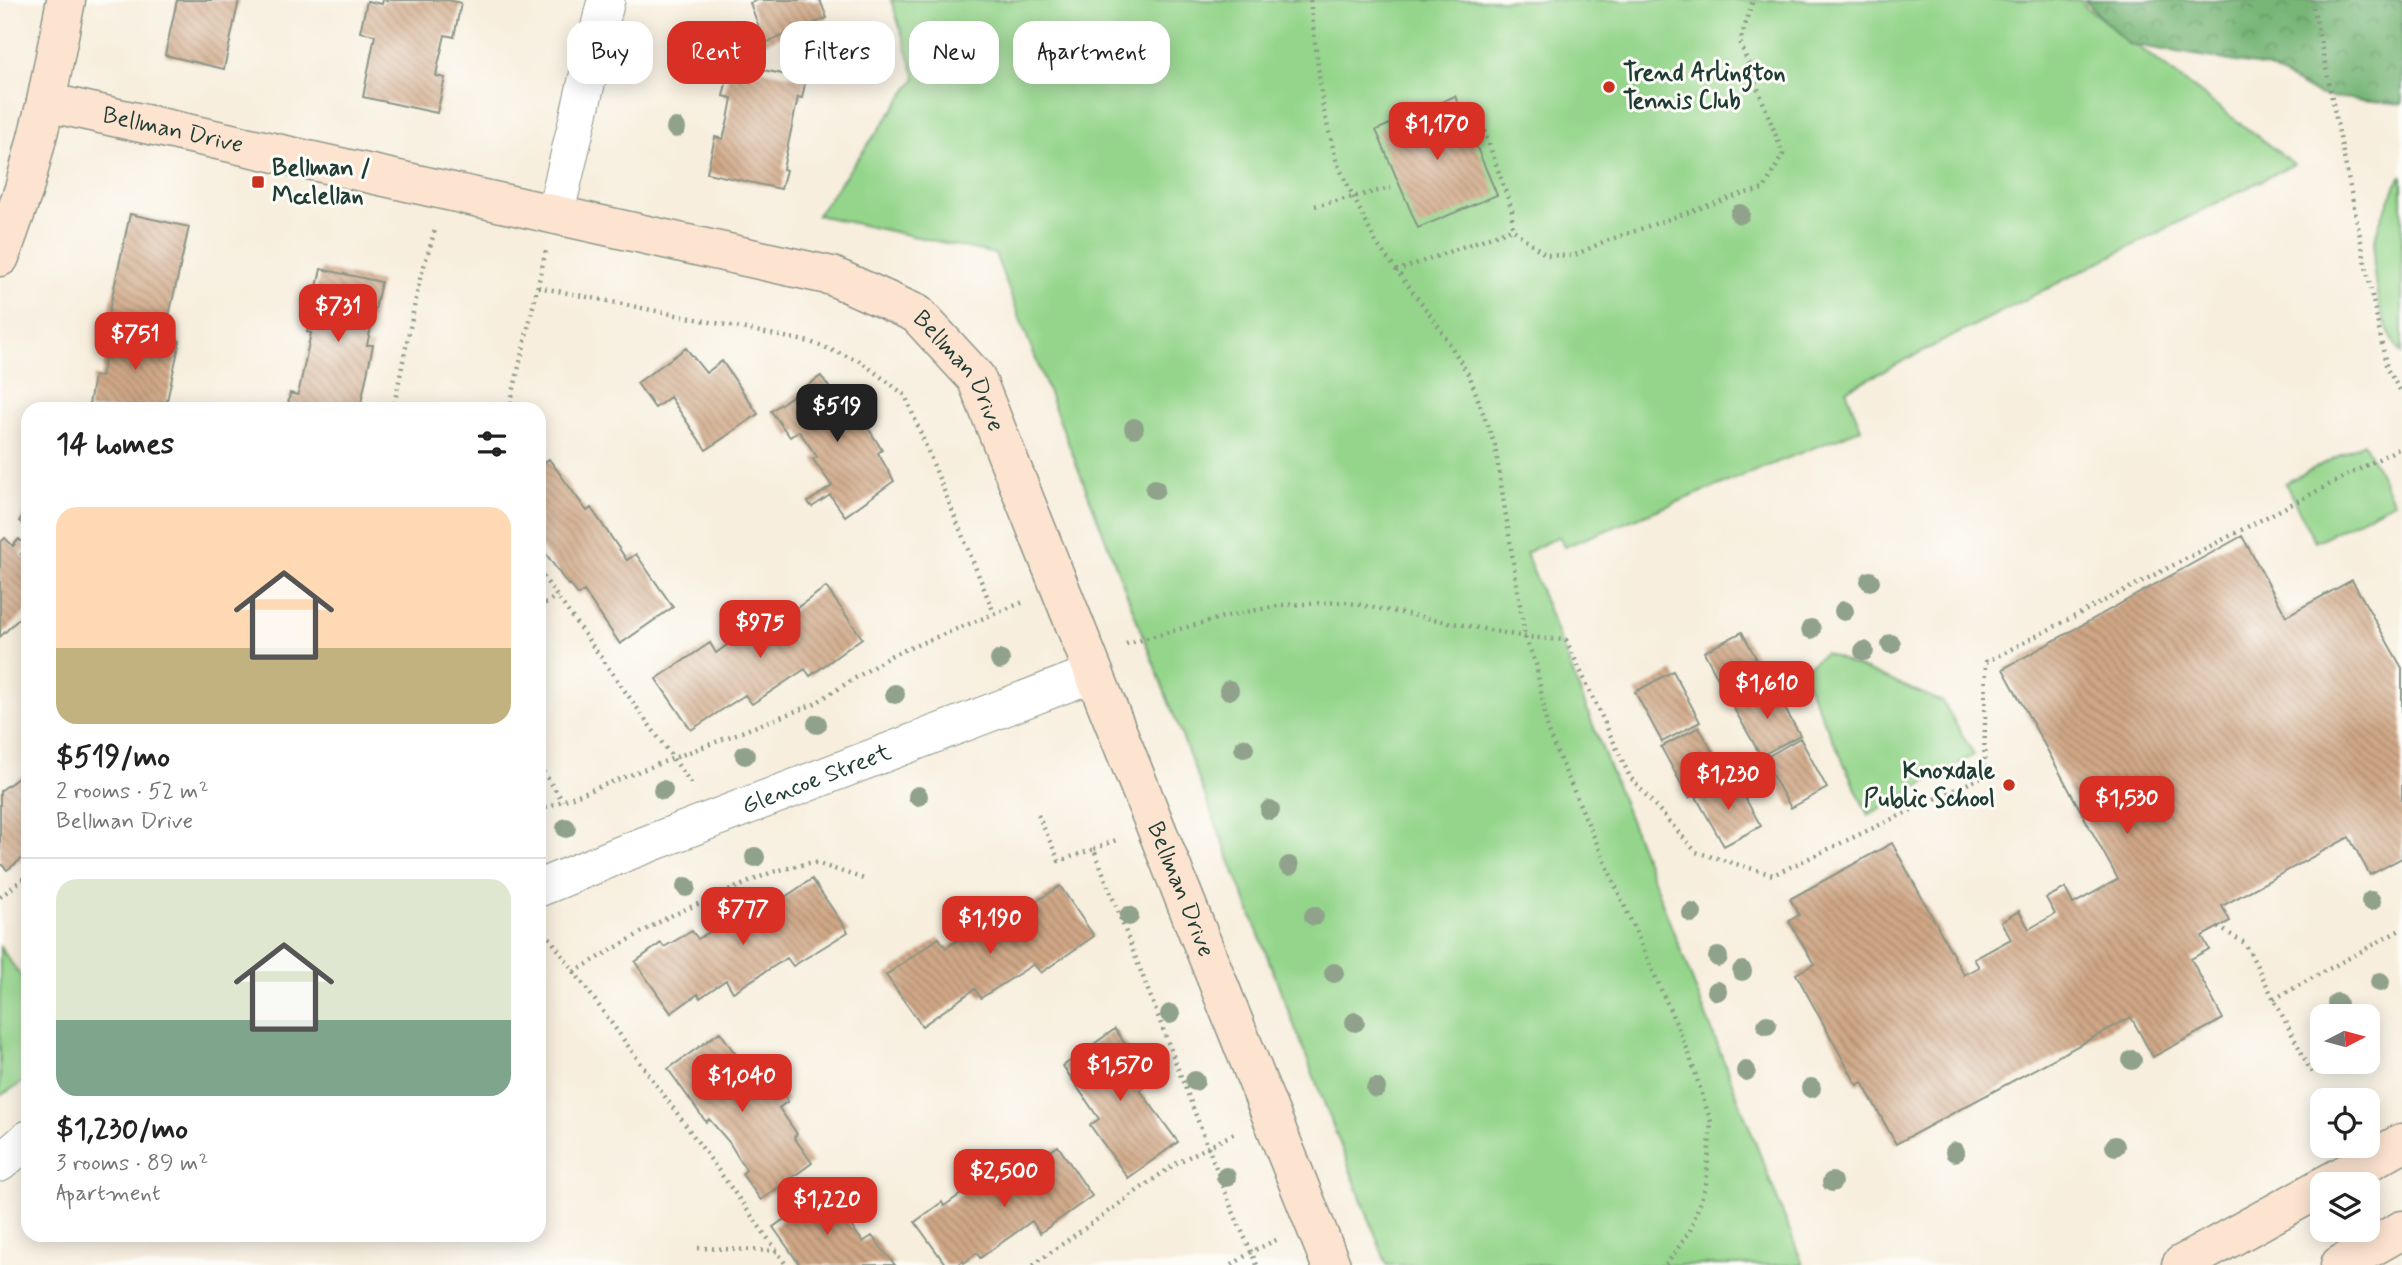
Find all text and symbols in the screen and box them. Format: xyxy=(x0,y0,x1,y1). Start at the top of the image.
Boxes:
chip: Buy xyxy=(567,21,653,84)
chip: Rent xyxy=(667,21,766,84)
chip: Filters xyxy=(780,21,895,84)
chip: New xyxy=(909,21,999,84)
chip: Apartment xyxy=(1013,21,1170,84)
place label: Trend Arlington Tennis Club xyxy=(1623,58,1786,117)
marker: Trend Arlington Tennis Club xyxy=(1601,79,1617,95)
street label: Bellman Drive xyxy=(100,99,246,161)
pin: $1,170 xyxy=(1380,102,1494,162)
text: $1,170 xyxy=(1405,110,1469,140)
place label: Bellman / Mcclellan xyxy=(272,153,371,212)
marker: Bellman / Mcclellan xyxy=(250,174,266,190)
pin: $731 xyxy=(297,284,379,344)
text: $731 xyxy=(315,292,361,322)
street label: Bellman Drive xyxy=(906,304,1011,436)
pin: $751 xyxy=(94,312,176,372)
text: $751 xyxy=(111,320,159,350)
pin: $519 xyxy=(796,384,878,444)
text: $519 xyxy=(812,392,862,422)
text: 14 homes xyxy=(56,425,174,464)
icon: filters xyxy=(473,425,511,463)
icon: home xyxy=(221,552,347,678)
pin: $975 xyxy=(719,600,801,660)
text: $975 xyxy=(735,608,785,638)
pin: $1,610 xyxy=(1710,662,1824,721)
text: $1,610 xyxy=(1735,669,1799,699)
street label: Glencoe Street xyxy=(738,737,895,822)
text: $519/mo xyxy=(56,738,170,777)
pin: $1,230 xyxy=(1671,752,1785,812)
place label: Knoxdale Public School xyxy=(1864,756,1996,815)
text: $1,230 xyxy=(1696,760,1760,790)
pin: $1,530 xyxy=(2070,776,2184,836)
text: 2 rooms · 52 m² xyxy=(56,777,209,807)
marker: Knoxdale Public School xyxy=(2001,777,2017,793)
text: $1,530 xyxy=(2095,784,2159,814)
text: Bellman Drive xyxy=(56,807,193,837)
street label: Bellman Drive xyxy=(1140,817,1222,962)
pin: $777 xyxy=(702,888,784,947)
text: $777 xyxy=(717,895,769,925)
pin: $1,190 xyxy=(933,897,1047,956)
text: $1,190 xyxy=(958,904,1022,934)
icon: home xyxy=(221,924,347,1050)
north arrow xyxy=(2310,1004,2380,1074)
map controls xyxy=(2310,1004,2380,1242)
pin: $1,570 xyxy=(1063,1044,1177,1103)
text: $1,570 xyxy=(1087,1051,1153,1081)
pin: $1,040 xyxy=(685,1054,799,1114)
text: $1,040 xyxy=(708,1062,776,1092)
button: locate xyxy=(2310,1088,2380,1158)
text: $1,230/mo xyxy=(56,1110,188,1149)
text: 3 rooms · 89 m² xyxy=(56,1149,208,1179)
pin: $2,500 xyxy=(947,1150,1061,1209)
text: $2,500 xyxy=(970,1157,1038,1187)
button: layers xyxy=(2310,1172,2380,1242)
pin: $1,220 xyxy=(770,1178,884,1237)
text: Apartment xyxy=(56,1179,161,1209)
text: $1,220 xyxy=(793,1185,861,1215)

